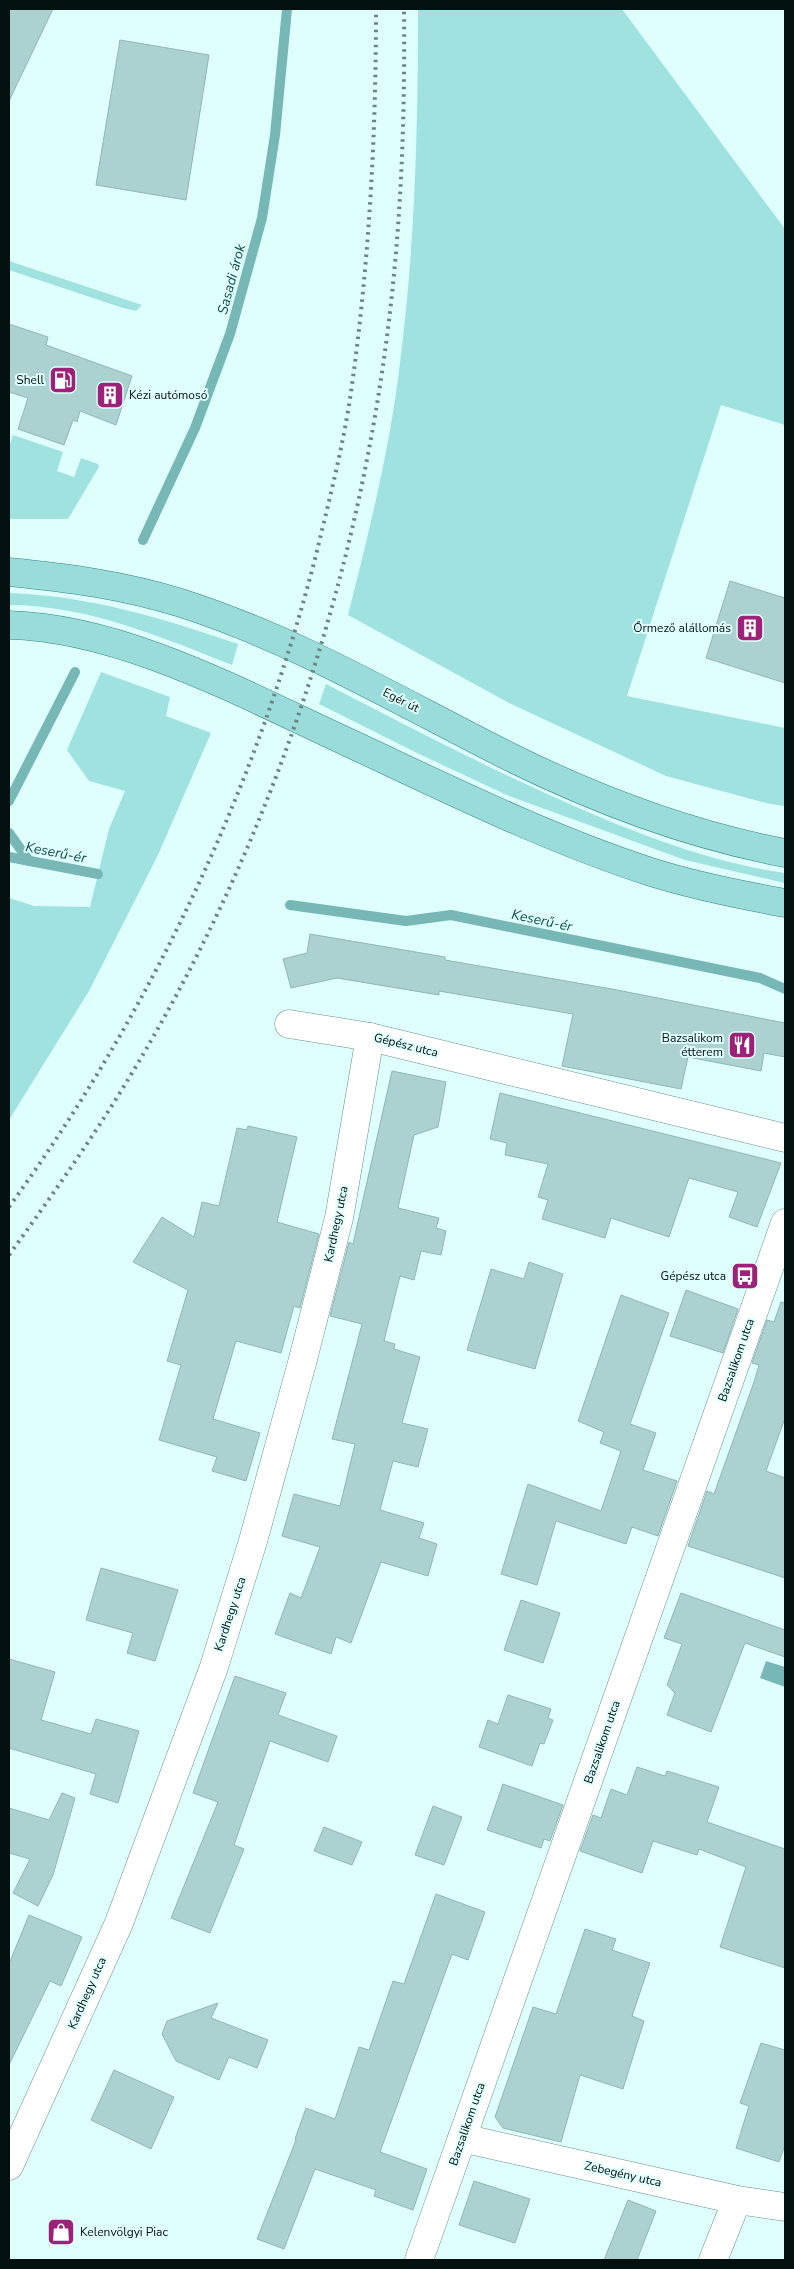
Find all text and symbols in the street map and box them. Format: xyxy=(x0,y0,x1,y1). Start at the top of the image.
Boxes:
water label: Sasadi árok xyxy=(213,241,250,317)
fuel station icon: Shell xyxy=(48,365,78,395)
place label: Shell xyxy=(16,372,44,388)
building icon: Kézi autómosó xyxy=(95,380,125,410)
place label: Kézi autómosó xyxy=(129,387,208,403)
building icon: Őrmező alállomás xyxy=(735,613,765,643)
place label: Őrmező alállomás xyxy=(633,620,731,636)
street label: Egér út xyxy=(380,684,423,716)
water label: Keserű-ér xyxy=(24,837,89,868)
water label: Keserű-ér xyxy=(510,905,575,936)
street label: Gépész utca xyxy=(372,1029,440,1061)
place label: Bazsalikom étterem xyxy=(662,1030,723,1060)
restaurant icon: Bazsalikom étterem xyxy=(727,1030,757,1060)
street label: Kardhegy utca xyxy=(320,1185,352,1263)
bus stop icon: Gépész utca xyxy=(730,1261,760,1291)
place label: Gépész utca xyxy=(660,1268,726,1284)
street label: Bazsalikom utca xyxy=(714,1316,758,1404)
street label: Kardhegy utca xyxy=(210,1575,250,1653)
street label: Bazsalikom utca xyxy=(580,1698,624,1786)
street label: Kardhegy utca xyxy=(64,1954,110,2032)
street label: Bazsalikom utca xyxy=(445,2080,489,2168)
street label: Zebegény utca xyxy=(583,2157,663,2191)
shop icon: Kelenvölgyi Piac xyxy=(46,2217,76,2247)
place label: Kelenvölgyi Piac xyxy=(80,2224,168,2240)

